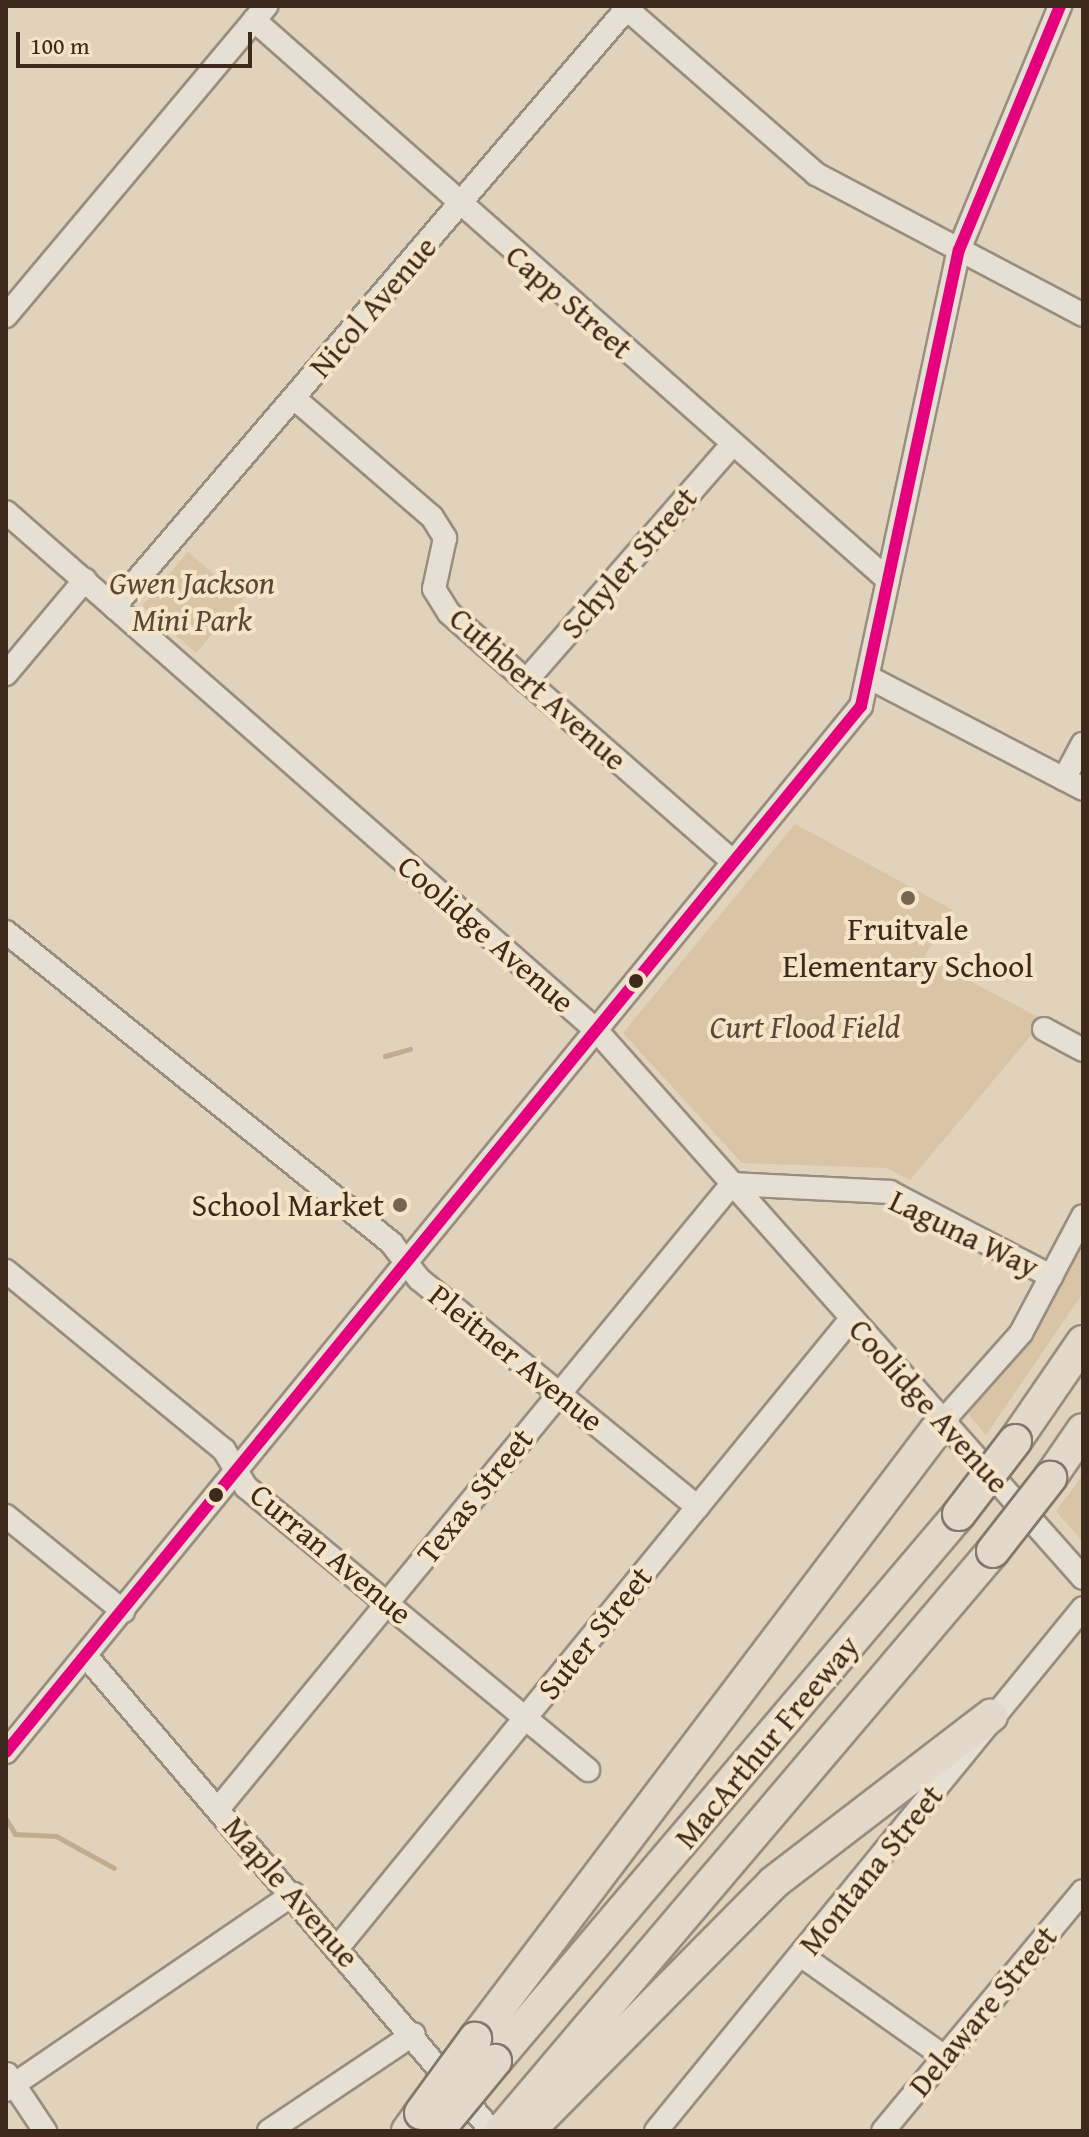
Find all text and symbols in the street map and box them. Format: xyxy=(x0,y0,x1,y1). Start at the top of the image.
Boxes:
scale bar xyxy=(20,16,256,66)
text: 100 m xyxy=(30,28,90,63)
street label: Nicol Avenue xyxy=(301,228,445,386)
street label: Capp Street xyxy=(498,237,640,367)
street label: Schyler Street xyxy=(553,479,705,647)
park label: Gwen Jackson Mini Park xyxy=(109,565,275,640)
street label: Cuthbert Avenue xyxy=(441,599,635,779)
street label: Coolidge Avenue xyxy=(390,847,582,1021)
marker: Fruitvale Elementary School xyxy=(899,889,917,907)
place label: Fruitvale Elementary School xyxy=(783,911,1033,986)
unlabelled marker xyxy=(628,973,644,989)
park label: Curt Flood Field xyxy=(710,1008,900,1046)
street label: Laguna Way xyxy=(883,1181,1045,1287)
place label: School Market xyxy=(192,1186,384,1224)
marker: School Market xyxy=(391,1196,409,1214)
street label: Pleitner Avenue xyxy=(421,1276,611,1440)
street label: Coolidge Avenue xyxy=(841,1311,1017,1501)
street label: Texas Street xyxy=(409,1420,541,1572)
street label: Curran Avenue xyxy=(242,1475,420,1633)
unlabelled marker xyxy=(208,1487,224,1503)
street label: Suter Street xyxy=(530,1559,660,1707)
street label: MacArthur Freeway xyxy=(667,1628,867,1856)
street label: Montana Street xyxy=(791,1777,951,1963)
street label: Maple Avenue xyxy=(215,1808,367,1976)
street label: Delaware Street xyxy=(900,1918,1066,2104)

